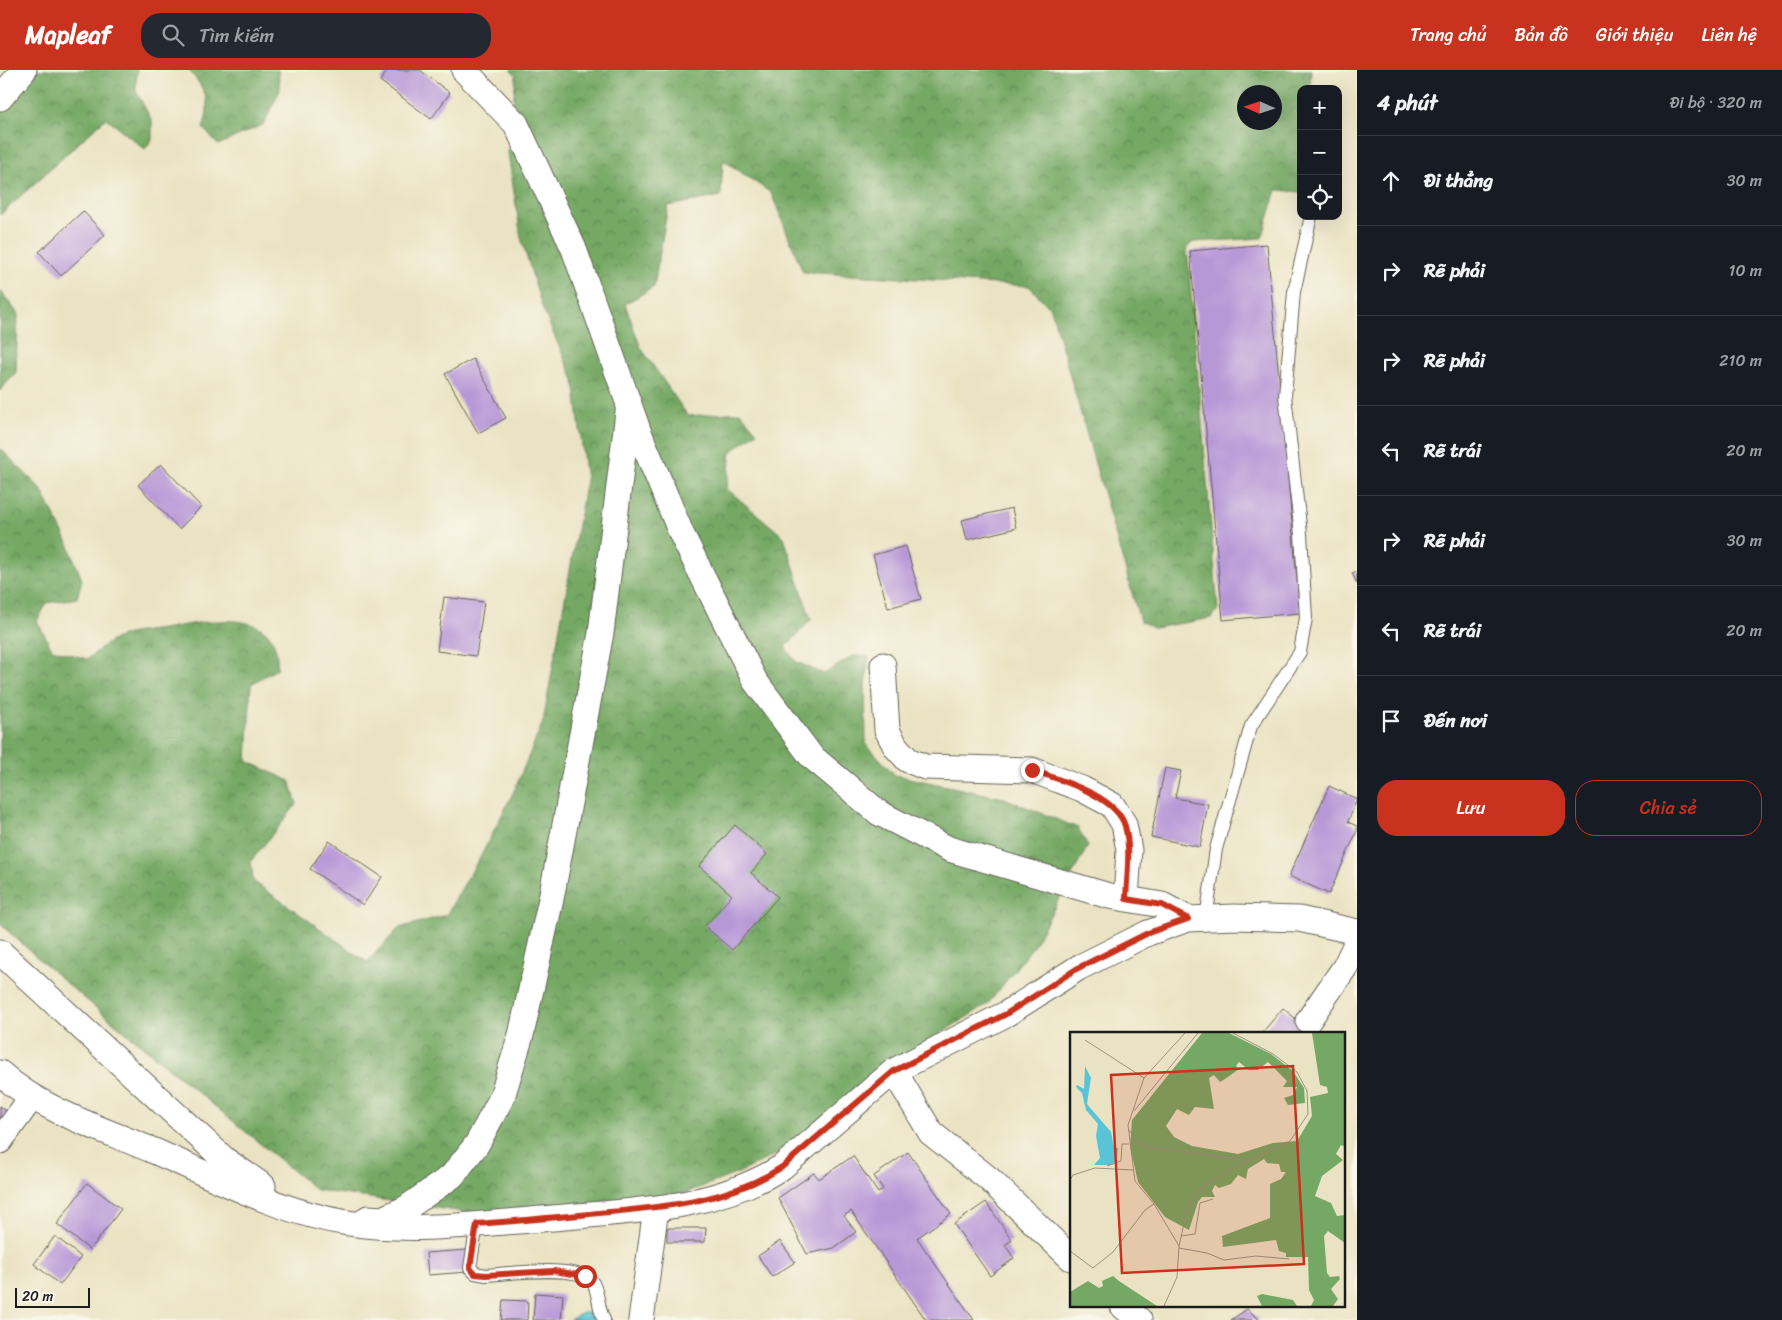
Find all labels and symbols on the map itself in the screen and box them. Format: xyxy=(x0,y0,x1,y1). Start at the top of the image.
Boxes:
north arrow xyxy=(1237,85,1282,130)
route end xyxy=(1021,759,1044,782)
inset map xyxy=(1070,1032,1344,1308)
route start xyxy=(574,1265,597,1288)
scale bar xyxy=(15,1285,90,1308)

